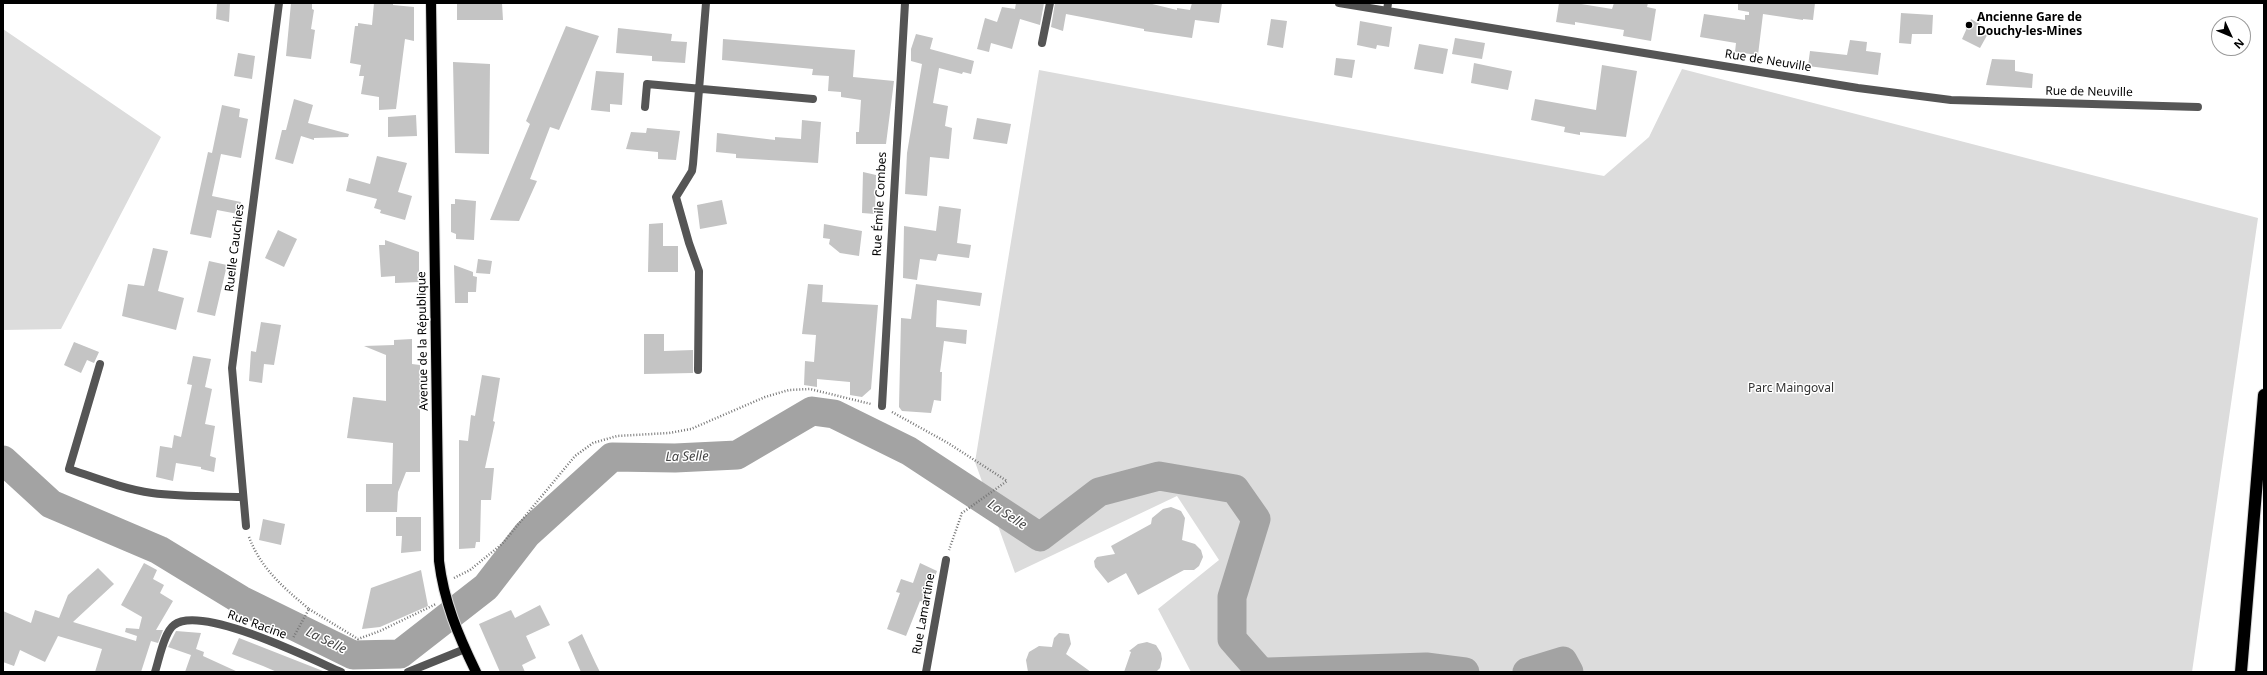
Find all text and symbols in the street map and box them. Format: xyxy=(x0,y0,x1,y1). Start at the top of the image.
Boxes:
place label: Ancienne Gare de Douchy-les-Mines xyxy=(1977,11,2082,39)
north arrow xyxy=(2211,16,2251,56)
marker: Ancienne Gare de Douchy-les-Mines xyxy=(1964,20,1974,30)
text: N xyxy=(2231,36,2248,52)
street label: Rue de Neuville xyxy=(1724,47,1812,75)
street label: Rue de Neuville xyxy=(2045,84,2133,100)
street label: Rue Émile Combes xyxy=(870,151,890,257)
street label: Ruelle Cauchies xyxy=(222,203,248,293)
street label: Avenue de la République xyxy=(415,271,431,411)
park label: Parc Maingoval xyxy=(1748,382,1834,396)
water label: La Selle xyxy=(665,449,709,465)
water label: La Selle xyxy=(985,497,1029,533)
street label: Rue Lamartine xyxy=(910,572,938,656)
street label: Rue Racine xyxy=(225,608,289,642)
water label: La Selle xyxy=(303,625,349,657)

